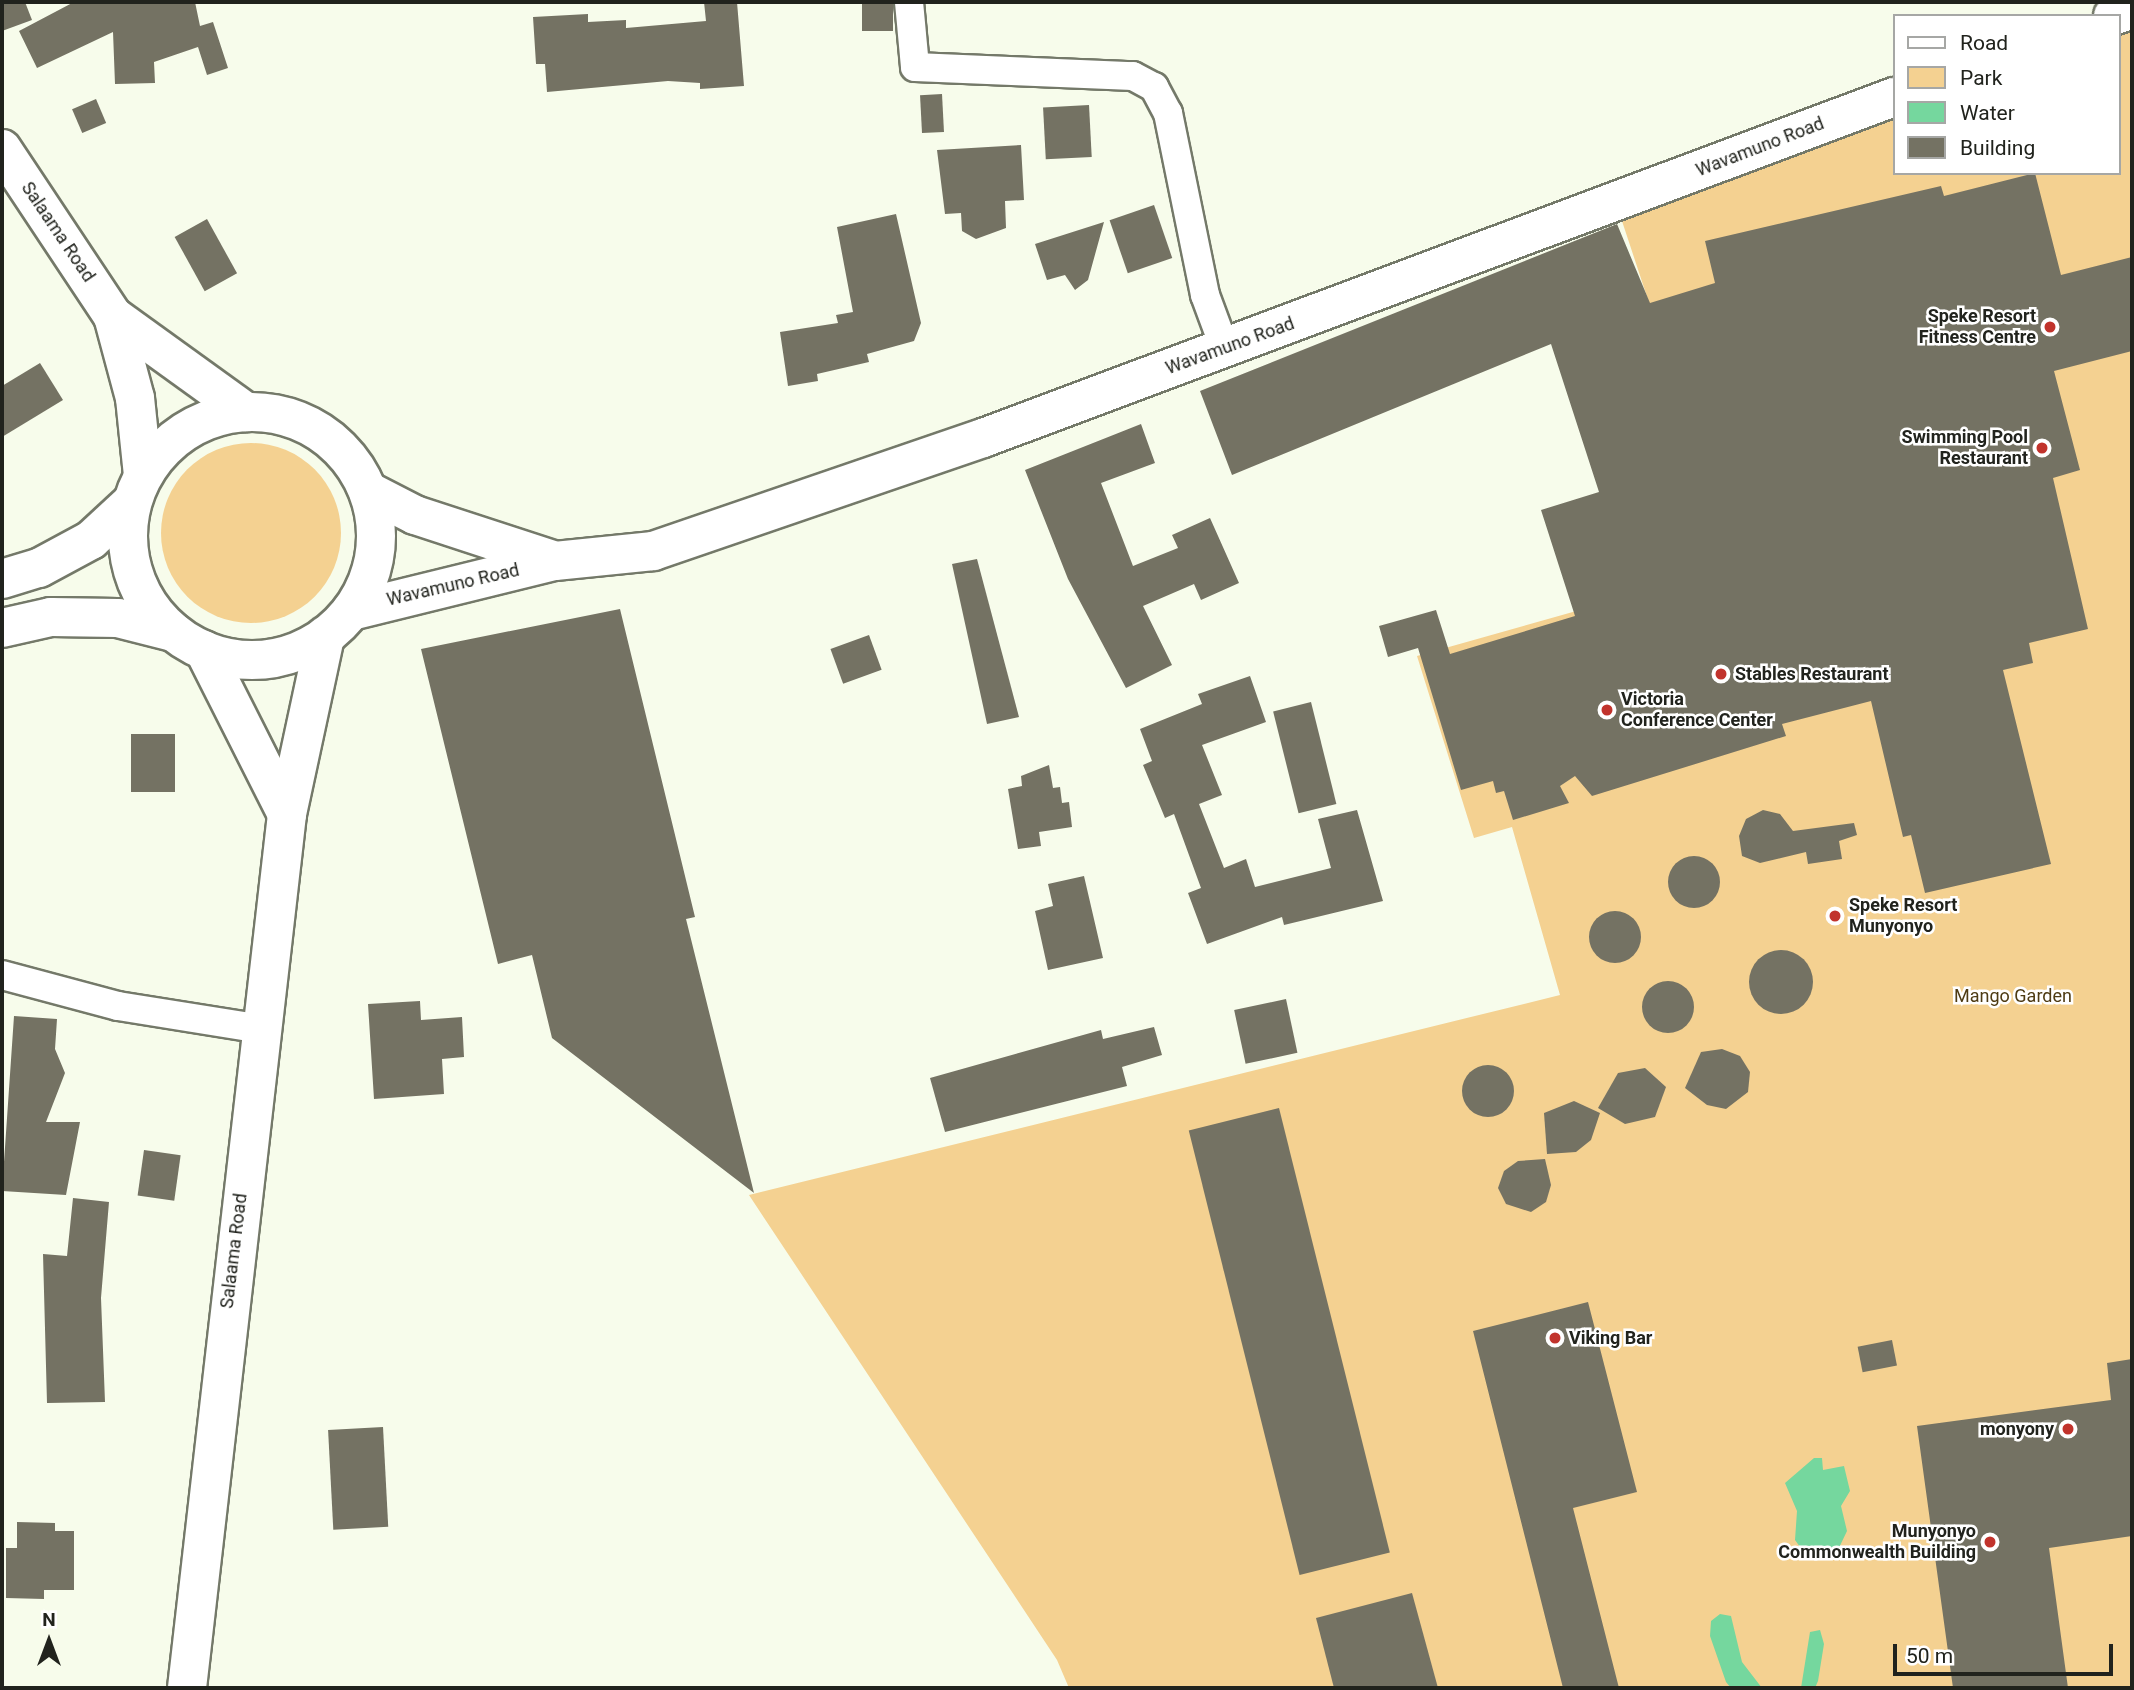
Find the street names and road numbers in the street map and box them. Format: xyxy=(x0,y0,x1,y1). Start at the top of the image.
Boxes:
street label: Wavamuno Road xyxy=(1693,113,1827,181)
street label: Salaama Road xyxy=(17,178,99,286)
street label: Wavamuno Road xyxy=(1163,313,1297,379)
street label: Wavamuno Road xyxy=(385,559,521,611)
street label: Salaama Road xyxy=(216,1192,252,1310)

